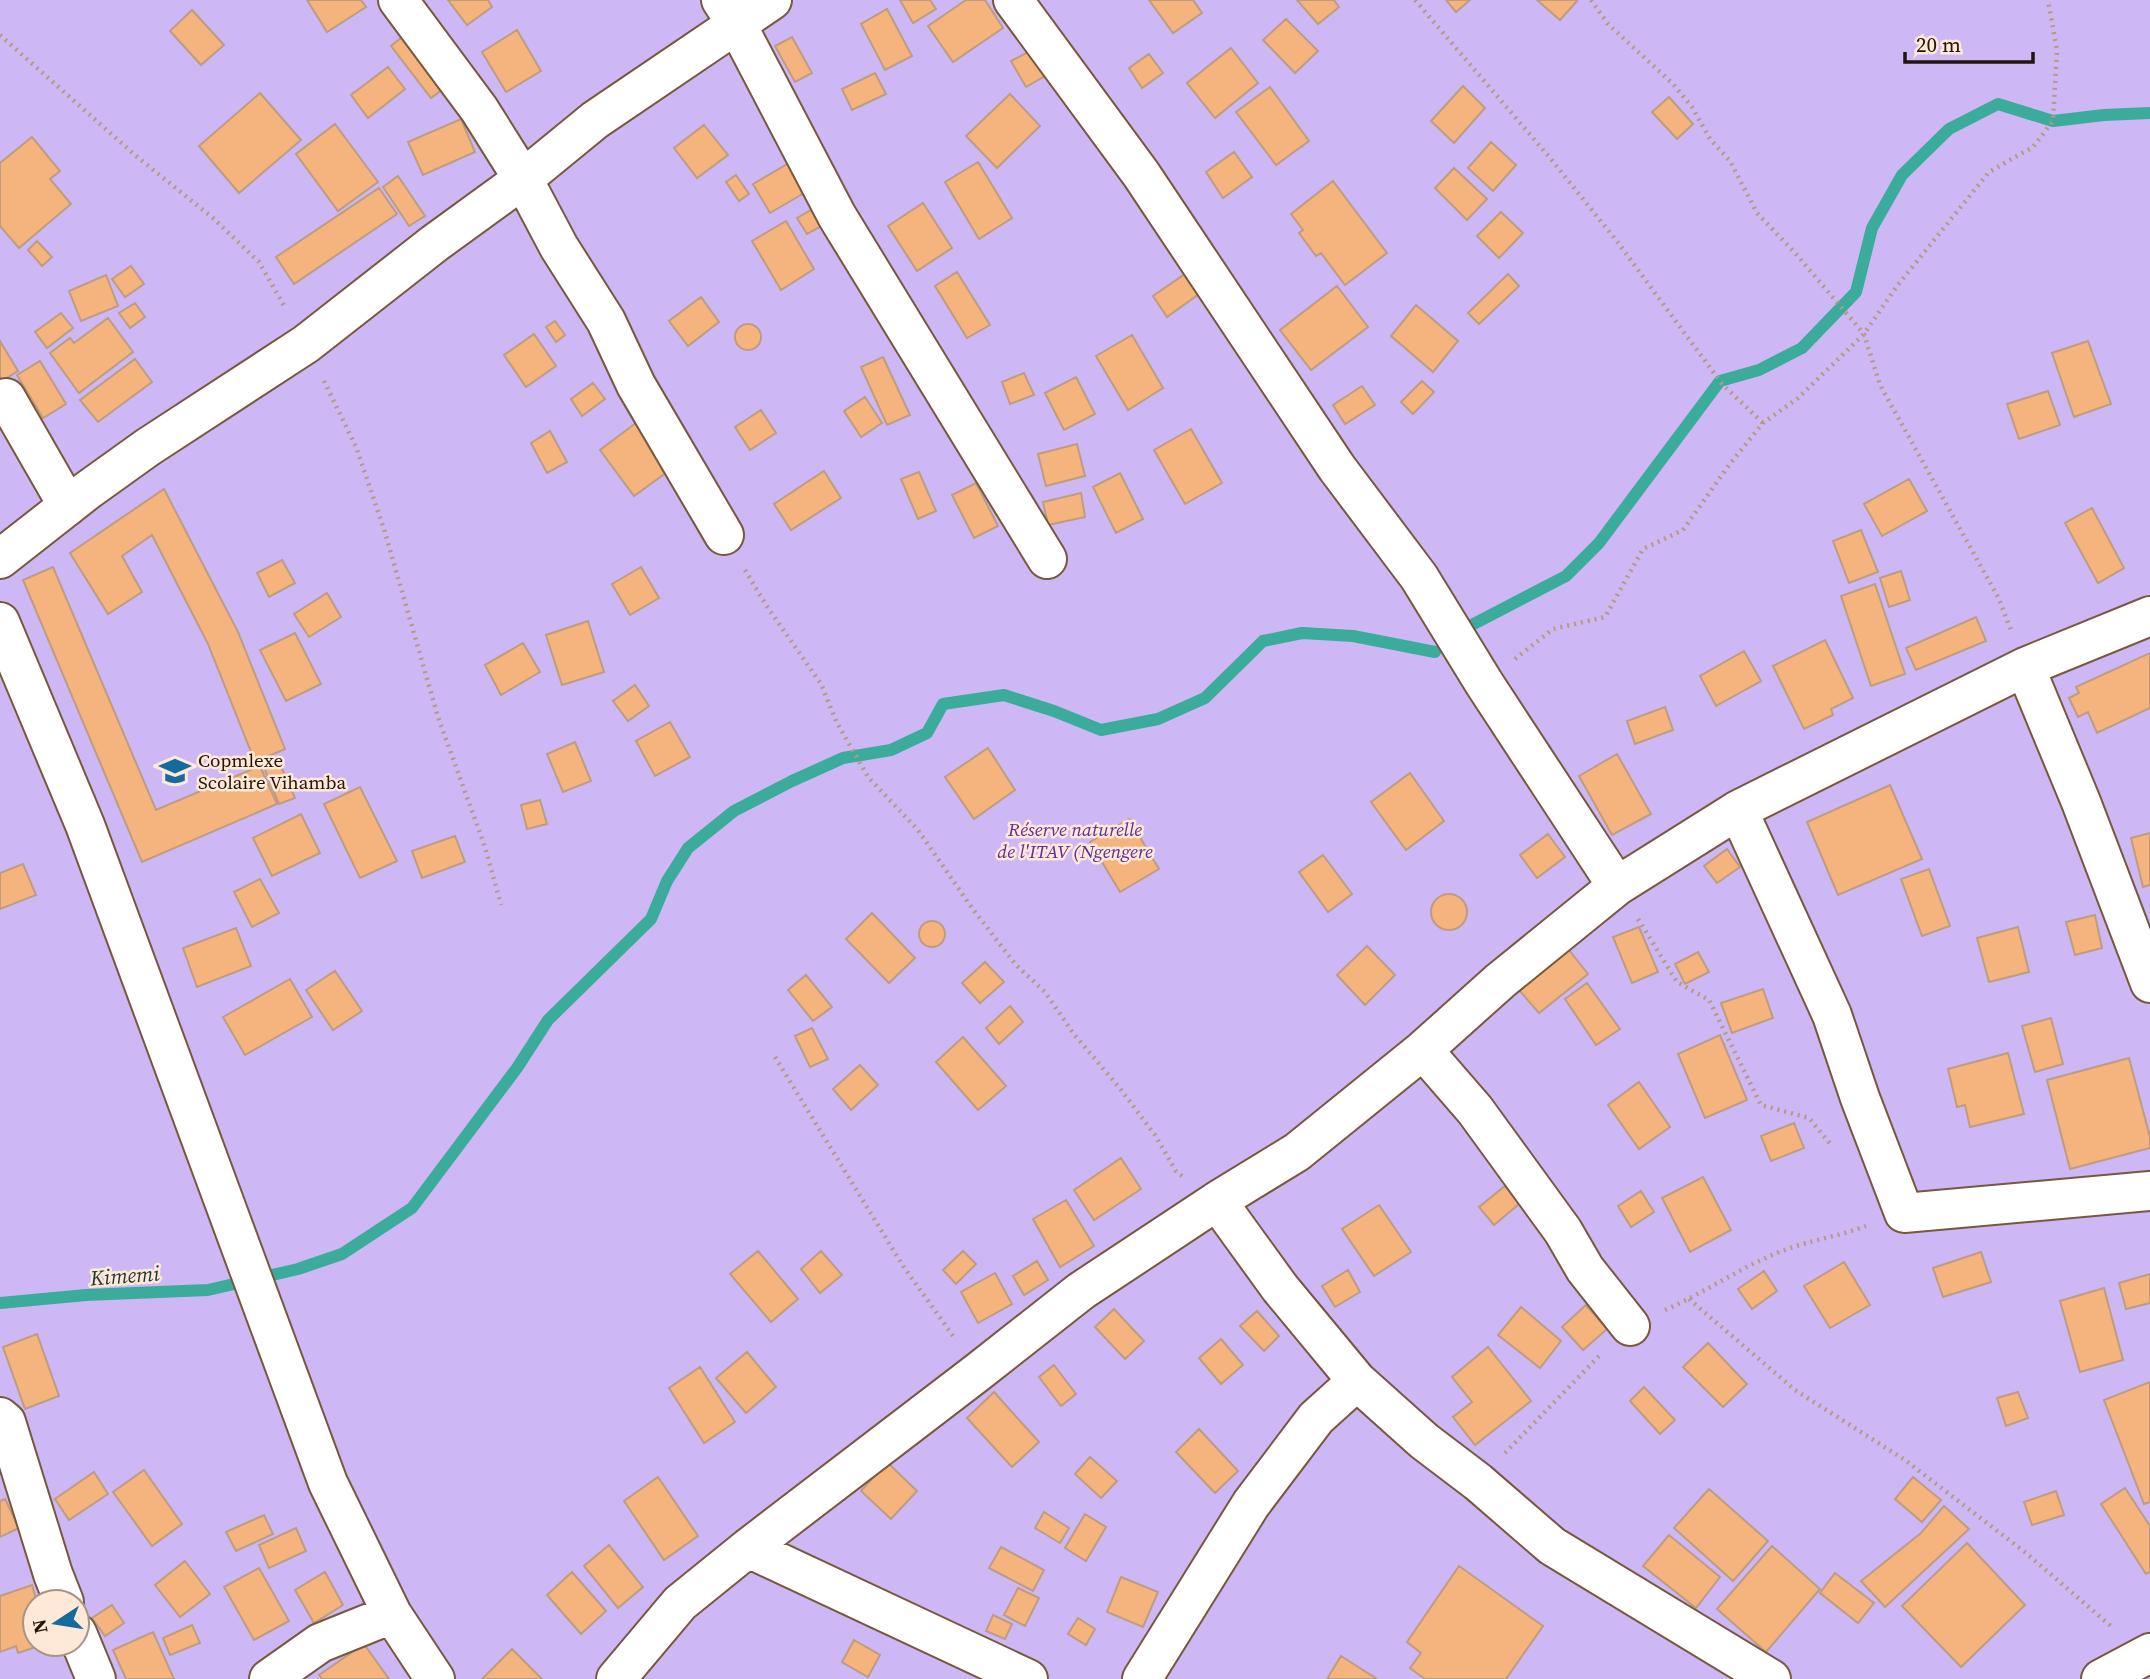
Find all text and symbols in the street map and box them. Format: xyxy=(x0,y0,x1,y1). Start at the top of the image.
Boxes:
scale bar xyxy=(1905,21,2033,65)
text: 20 m xyxy=(1916,30,1961,59)
place label: Copmlexe Scolaire Vihamba xyxy=(198,747,346,795)
school or university icon: Copmlexe Scolaire Vihamba xyxy=(158,754,192,788)
park label: Réserve naturelle de l'ITAV (Ngengere xyxy=(997,816,1153,864)
water label: Kimemi xyxy=(88,1259,161,1292)
north arrow xyxy=(21,1588,91,1658)
text: N xyxy=(25,1617,54,1636)

